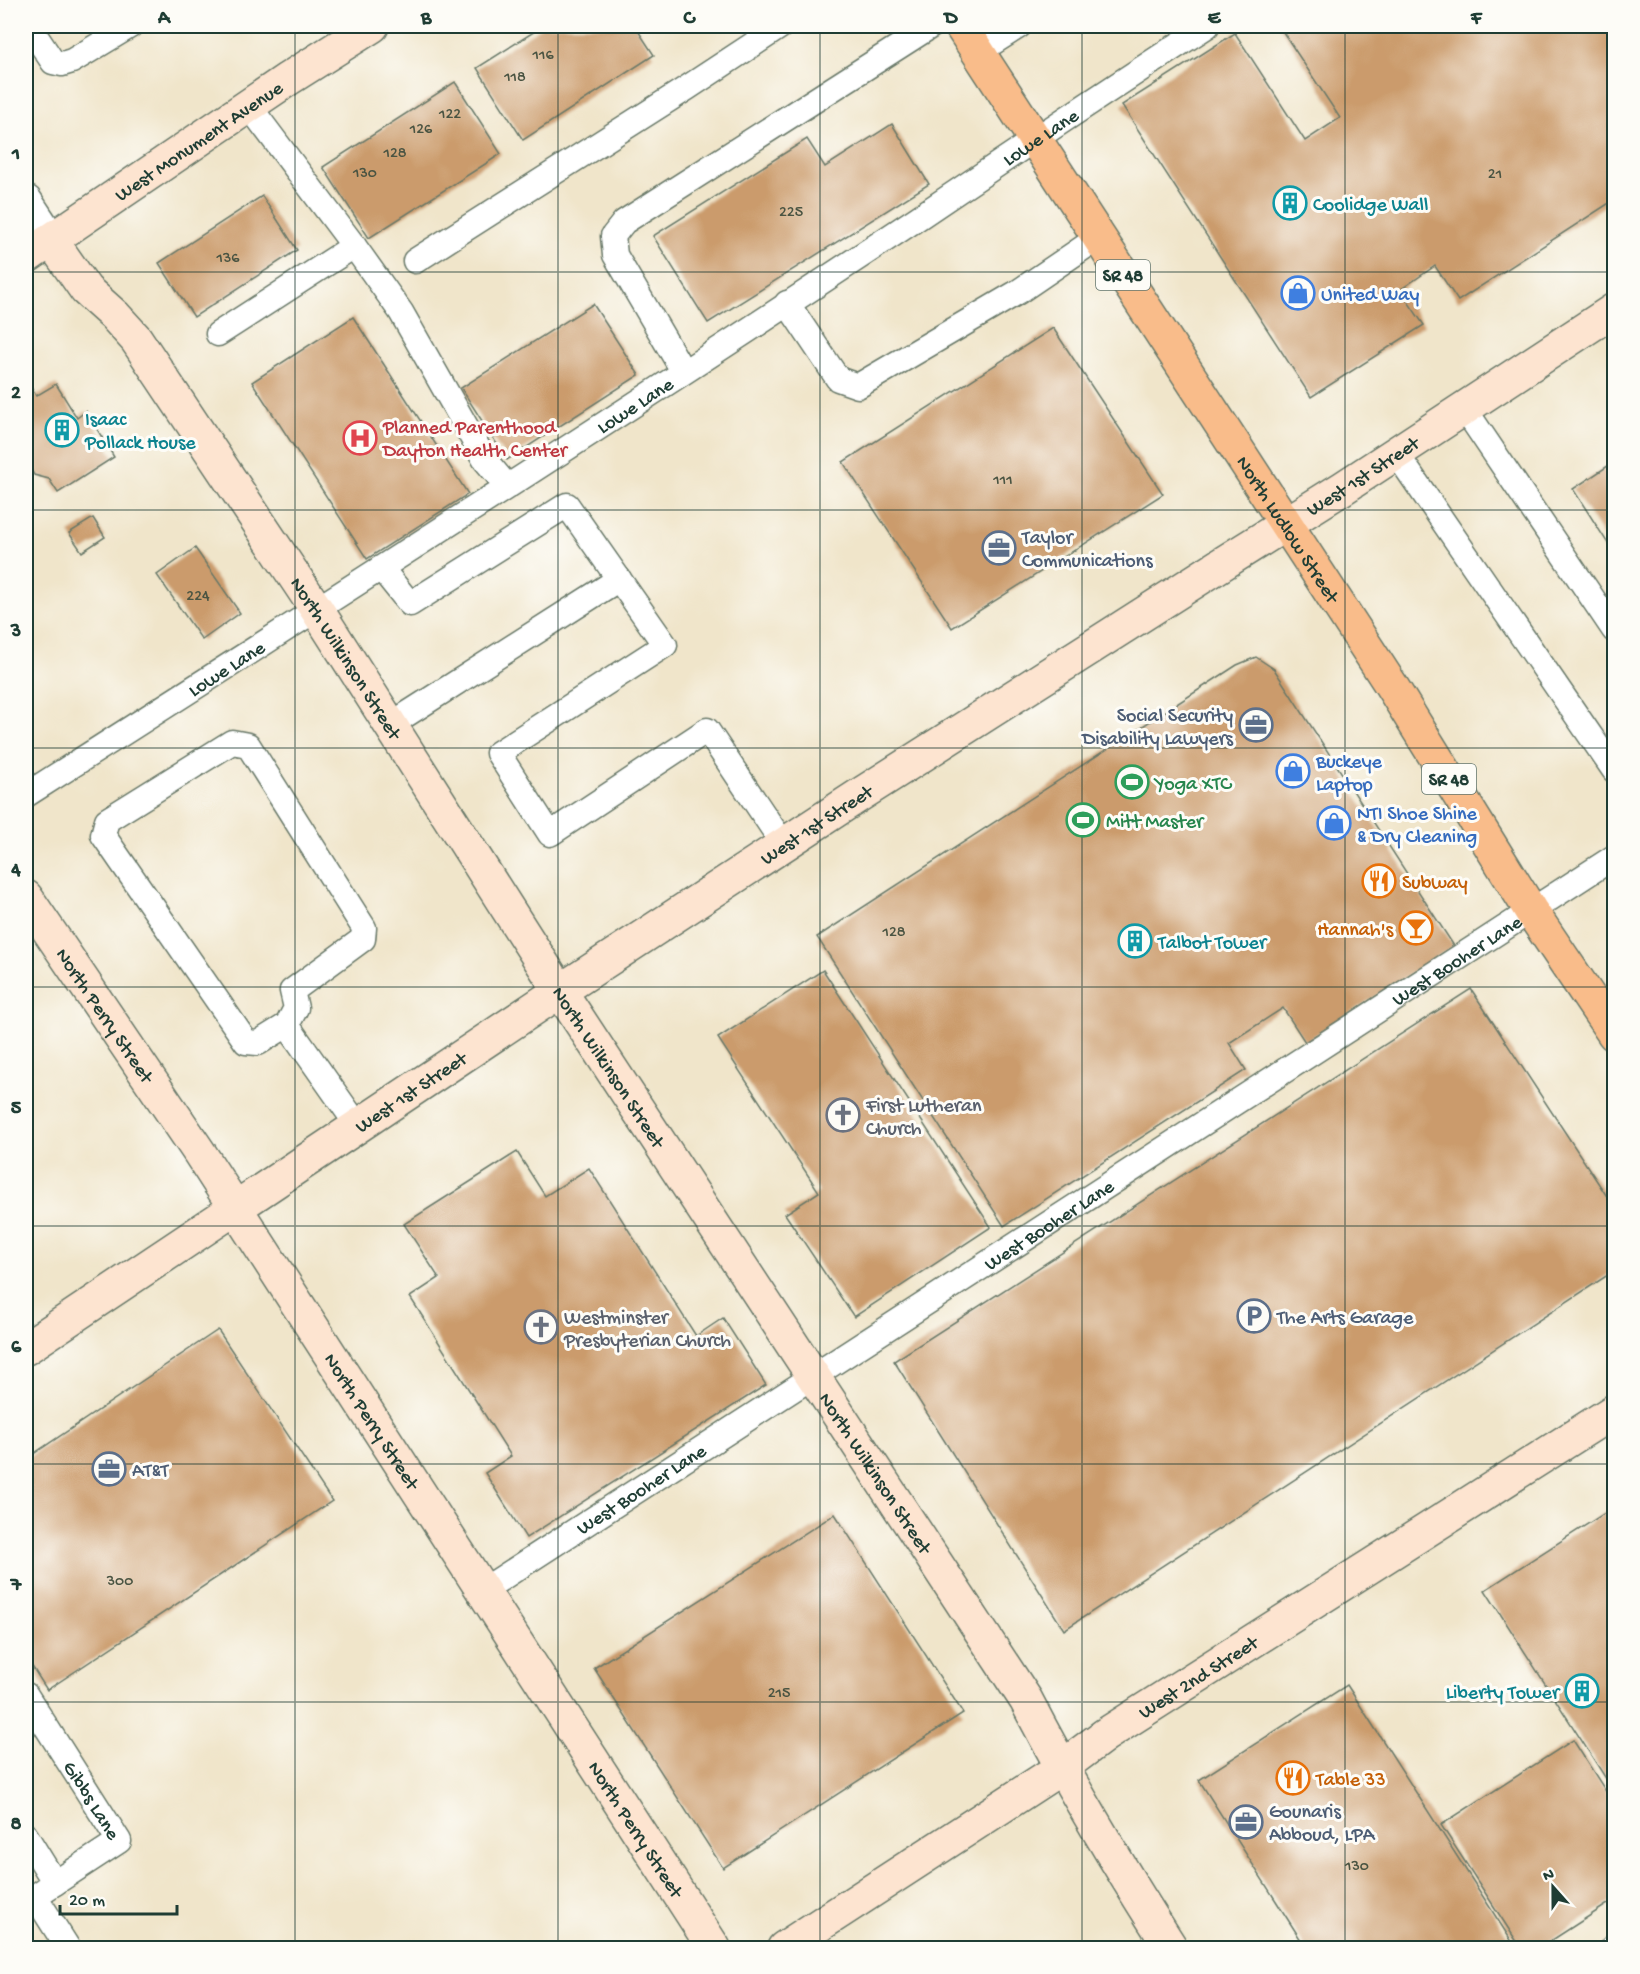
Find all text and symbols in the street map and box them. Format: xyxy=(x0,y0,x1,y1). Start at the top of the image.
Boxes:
text: A xyxy=(157,8,172,31)
text: B xyxy=(420,8,432,31)
text: C xyxy=(683,8,697,31)
text: D xyxy=(942,8,958,31)
text: E xyxy=(1208,8,1222,31)
text: F xyxy=(1470,8,1483,31)
house number: 116 xyxy=(531,47,554,66)
house number: 118 xyxy=(503,69,526,88)
street label: West Monument Avenue xyxy=(112,77,289,208)
street label: Lowe Lane xyxy=(999,105,1085,173)
house number: 122 xyxy=(438,106,461,125)
house number: 126 xyxy=(409,121,433,140)
text: 1 xyxy=(11,144,20,167)
house number: 128 xyxy=(382,145,407,164)
house number: 130 xyxy=(352,165,377,184)
house number: 21 xyxy=(1488,166,1502,185)
building icon: Coolidge Wall xyxy=(1272,185,1308,221)
place label: Coolidge Wall xyxy=(1313,195,1428,218)
house number: 225 xyxy=(779,204,803,223)
house number: 136 xyxy=(216,250,240,269)
road number: SR 48 xyxy=(1096,260,1150,290)
shop icon: United Way xyxy=(1280,275,1316,311)
place label: United Way xyxy=(1321,285,1419,308)
street label: Lowe Lane xyxy=(594,374,679,441)
text: 2 xyxy=(11,383,21,406)
place label: Isaac Pollack House xyxy=(84,410,196,456)
building icon: Isaac Pollack House xyxy=(44,412,80,448)
place label: Planned Parenthood Dayton Health Center xyxy=(381,418,569,464)
hospital icon: Planned Parenthood Dayton Health Center xyxy=(342,420,378,456)
street label: West 1st Street xyxy=(1303,432,1426,523)
street label: North Ludlow Street xyxy=(1230,452,1343,610)
house number: 111 xyxy=(992,472,1013,491)
place label: Taylor Communications xyxy=(1021,528,1153,574)
office icon: Taylor Communications xyxy=(981,530,1017,566)
street label: North Wilkinson Street xyxy=(283,574,405,746)
house number: 224 xyxy=(186,588,210,607)
text: 3 xyxy=(10,621,21,644)
street label: Lowe Lane xyxy=(185,637,271,703)
place label: Social Security Disability Lawyers xyxy=(1080,706,1234,752)
office icon: Social Security Disability Lawyers xyxy=(1238,707,1274,743)
place label: Buckeye Laptop xyxy=(1315,752,1382,798)
shop icon: Buckeye Laptop xyxy=(1275,753,1311,789)
sports icon: Yoga XTC xyxy=(1114,764,1150,800)
road number: SR 48 xyxy=(1422,764,1476,794)
place label: Yoga XTC xyxy=(1153,774,1232,797)
street label: West 1st Street xyxy=(757,781,880,872)
sports icon: Mitt Master xyxy=(1065,802,1101,838)
place label: NTI Shoe Shine & Dry Cleaning xyxy=(1357,804,1478,850)
shop icon: NTI Shoe Shine & Dry Cleaning xyxy=(1316,805,1352,841)
place label: Mitt Master xyxy=(1106,812,1205,835)
text: 4 xyxy=(10,860,21,883)
restaurant icon: Subway xyxy=(1361,863,1397,899)
place label: Subway xyxy=(1402,873,1468,896)
bar icon: Hannah's xyxy=(1398,910,1434,946)
street label: West Booher Lane xyxy=(1389,912,1528,1013)
place label: Hannah's xyxy=(1317,920,1394,943)
building icon: Talbot Tower xyxy=(1117,923,1153,959)
house number: 128 xyxy=(881,924,906,943)
place label: Talbot Tower xyxy=(1157,933,1268,956)
street label: North Perry Street xyxy=(49,945,158,1090)
street label: North Wilkinson Street xyxy=(545,983,669,1155)
street label: West 1st Street xyxy=(352,1048,474,1140)
place label: First Lutheran Church xyxy=(865,1096,982,1142)
church icon: First Lutheran Church xyxy=(825,1097,861,1133)
text: 5 xyxy=(11,1098,22,1121)
street label: West Booher Lane xyxy=(981,1176,1120,1277)
parking icon: The Arts Garage xyxy=(1236,1298,1272,1334)
place label: Westminster Presbyterian Church xyxy=(563,1308,731,1354)
place label: The Arts Garage xyxy=(1276,1308,1414,1331)
church icon: Westminster Presbyterian Church xyxy=(523,1309,559,1345)
text: 6 xyxy=(11,1337,22,1360)
street label: North Perry Street xyxy=(317,1350,423,1496)
street label: North Wilkinson Street xyxy=(812,1389,936,1561)
street label: West Booher Lane xyxy=(573,1440,712,1542)
office icon: AT&T xyxy=(91,1451,127,1487)
place label: AT&T xyxy=(132,1461,170,1484)
house number: 300 xyxy=(106,1573,133,1592)
text: 7 xyxy=(10,1575,23,1598)
street label: West 2nd Street xyxy=(1135,1632,1265,1726)
building icon: Liberty Tower xyxy=(1564,1673,1600,1709)
place label: Liberty Tower xyxy=(1446,1683,1561,1706)
house number: 215 xyxy=(768,1685,790,1704)
street label: Gibbs Lane xyxy=(56,1758,124,1846)
street label: North Perry Street xyxy=(581,1758,687,1905)
restaurant icon: Table 33 xyxy=(1275,1760,1311,1796)
place label: Table 33 xyxy=(1315,1770,1386,1793)
place label: Gounaris Abboud, LPA xyxy=(1269,1802,1376,1848)
office icon: Gounaris Abboud, LPA xyxy=(1228,1804,1264,1840)
text: 8 xyxy=(11,1814,22,1837)
north arrow xyxy=(1523,1857,1583,1917)
house number: 130 xyxy=(1344,1858,1369,1877)
text: N xyxy=(1541,1865,1558,1887)
scale bar xyxy=(60,1878,177,1916)
text: 20 m xyxy=(69,1891,105,1912)

